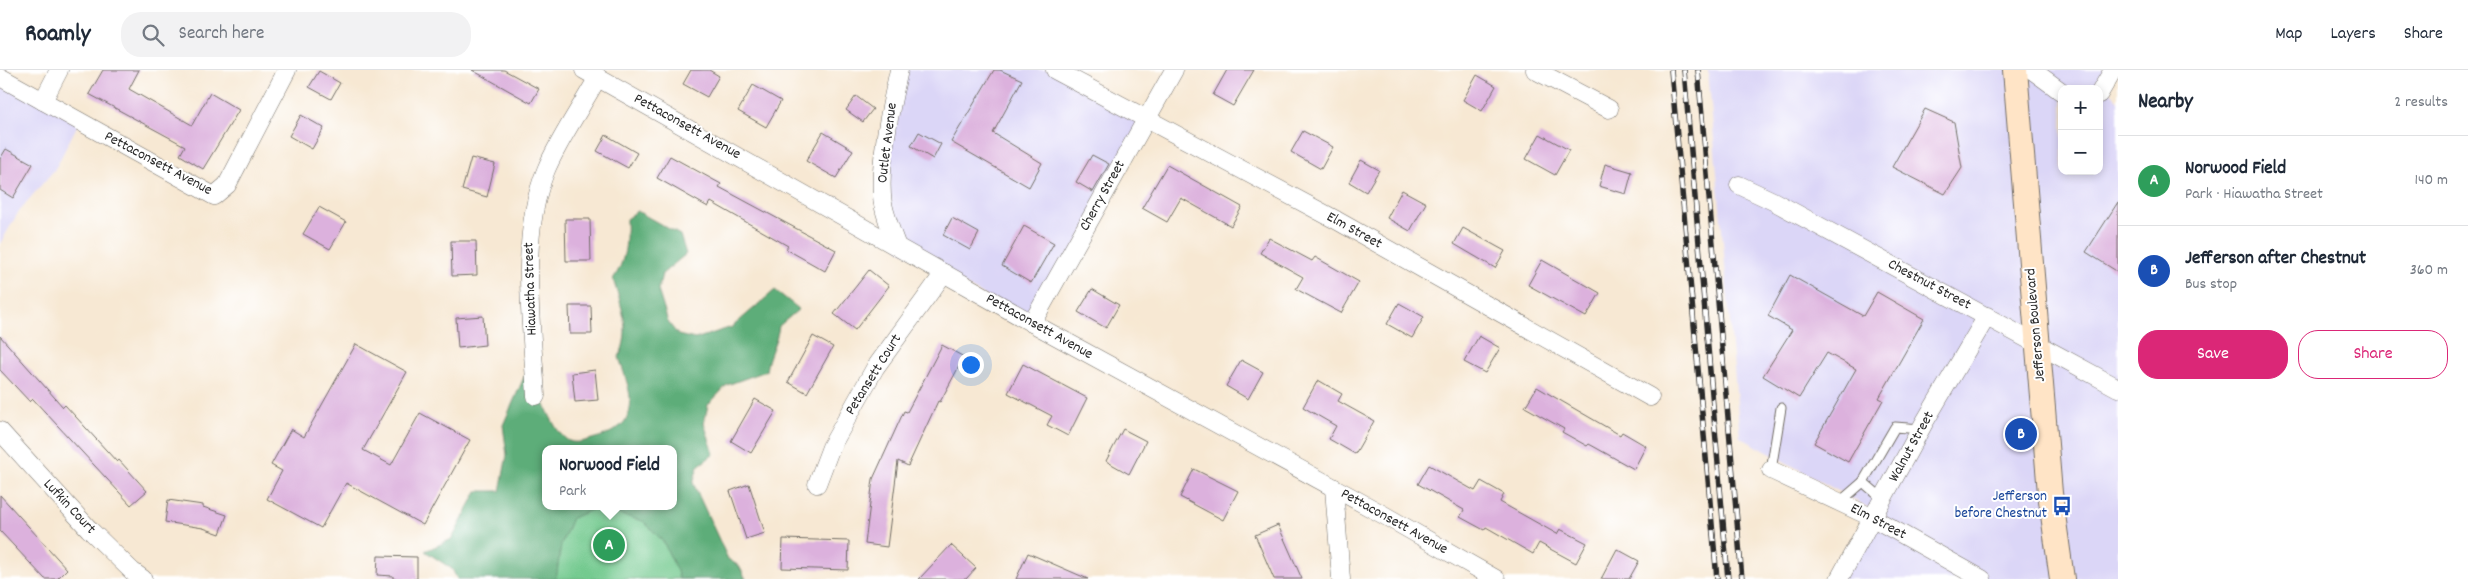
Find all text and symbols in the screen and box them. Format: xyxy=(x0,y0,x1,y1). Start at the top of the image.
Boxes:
search box xyxy=(121,12,471,57)
text: Roamly xyxy=(25,18,91,52)
icon: search xyxy=(139,21,167,49)
text: Search here xyxy=(179,21,264,48)
text: Map xyxy=(2275,22,2302,47)
text: Layers xyxy=(2330,22,2376,47)
text: Share xyxy=(2404,22,2443,47)
map controls xyxy=(2058,85,2103,175)
button: + xyxy=(2058,85,2103,130)
street label: Pettaconsett Avenue xyxy=(629,88,745,166)
text: Nearby xyxy=(2138,88,2193,118)
text: 2 results xyxy=(2394,91,2448,114)
street label: Outlet Avenue xyxy=(872,101,904,184)
street label: Pettaconsett Avenue xyxy=(100,126,216,202)
button: − xyxy=(2058,130,2103,175)
street label: Cherry Street xyxy=(1074,156,1132,235)
text: Norwood Field xyxy=(2185,156,2286,183)
text: A xyxy=(2150,169,2158,192)
text: 140 m xyxy=(2414,169,2448,192)
text: Park · Hiawatha Street xyxy=(2185,183,2323,206)
street label: Elm Street xyxy=(1322,207,1386,256)
street label: Hiawatha Street xyxy=(518,241,544,336)
text: Jefferson after Chestnut xyxy=(2185,246,2366,273)
street label: Chestnut Street xyxy=(1883,254,1975,316)
text: B xyxy=(2150,259,2158,282)
text: 360 m xyxy=(2410,259,2448,282)
street label: Jefferson Boulevard xyxy=(2020,267,2052,383)
text: Bus stop xyxy=(2185,273,2237,296)
street label: Pettaconsett Avenue xyxy=(981,288,1097,366)
street label: Petansett Court xyxy=(840,330,908,420)
button: Save xyxy=(2138,330,2288,379)
button: Share xyxy=(2298,330,2448,379)
your location xyxy=(958,352,984,378)
street label: Walnut Street xyxy=(1883,407,1941,486)
pin: B xyxy=(2005,415,2037,453)
popup xyxy=(542,445,677,510)
text: Norwood Field xyxy=(559,453,660,480)
street label: Lufkin Court xyxy=(37,474,101,540)
text: Park xyxy=(559,480,586,503)
street label: Pettaconsett Avenue xyxy=(1336,483,1452,561)
place label: Jefferson before Chestnut xyxy=(1955,486,2047,525)
bus stop icon: Jefferson before Chestnut xyxy=(2051,495,2073,517)
street label: Elm Street xyxy=(1846,498,1910,546)
pin: A xyxy=(593,526,625,564)

